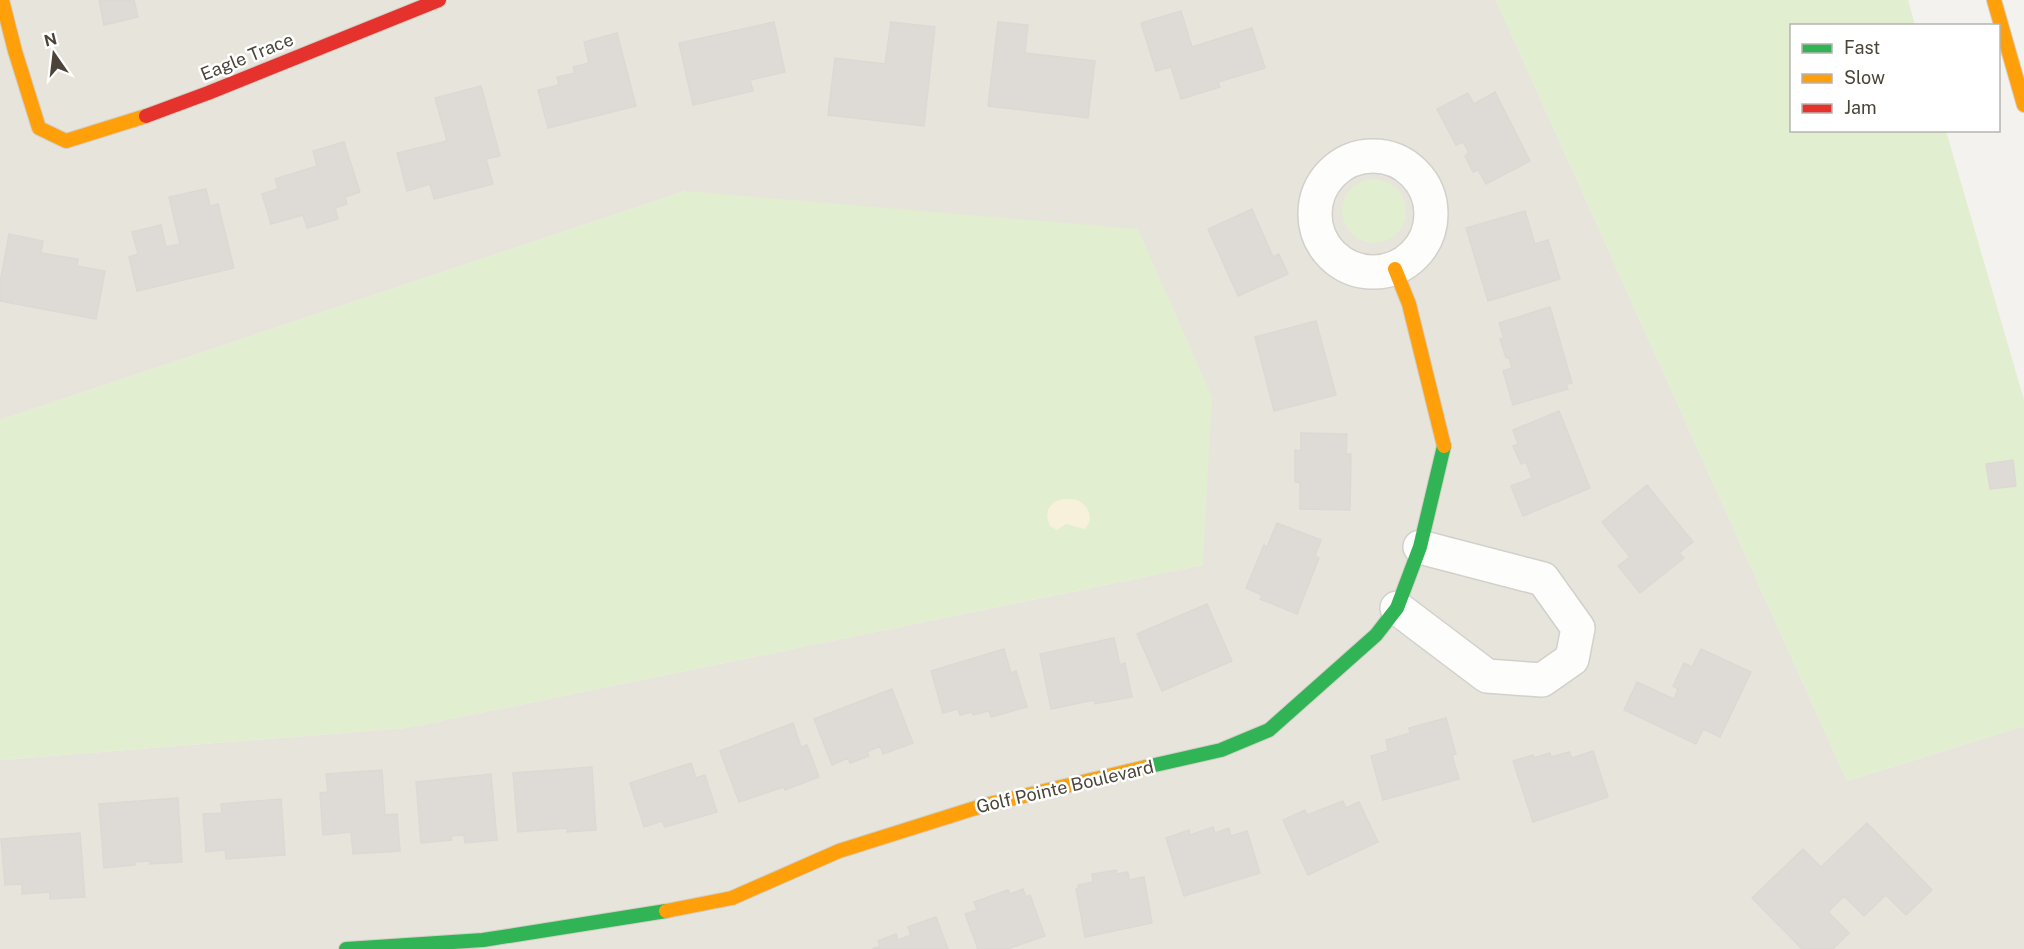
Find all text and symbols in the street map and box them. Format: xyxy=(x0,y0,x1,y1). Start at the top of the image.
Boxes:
north arrow xyxy=(24,24,84,84)
legend xyxy=(1790,24,2000,132)
street label: Eagle Trace xyxy=(197,28,296,85)
text: N xyxy=(42,29,59,51)
text: Fast xyxy=(1844,37,1880,58)
text: Slow xyxy=(1844,67,1885,88)
text: Jam xyxy=(1844,97,1877,118)
street label: Golf Pointe Boulevard xyxy=(974,756,1156,817)

